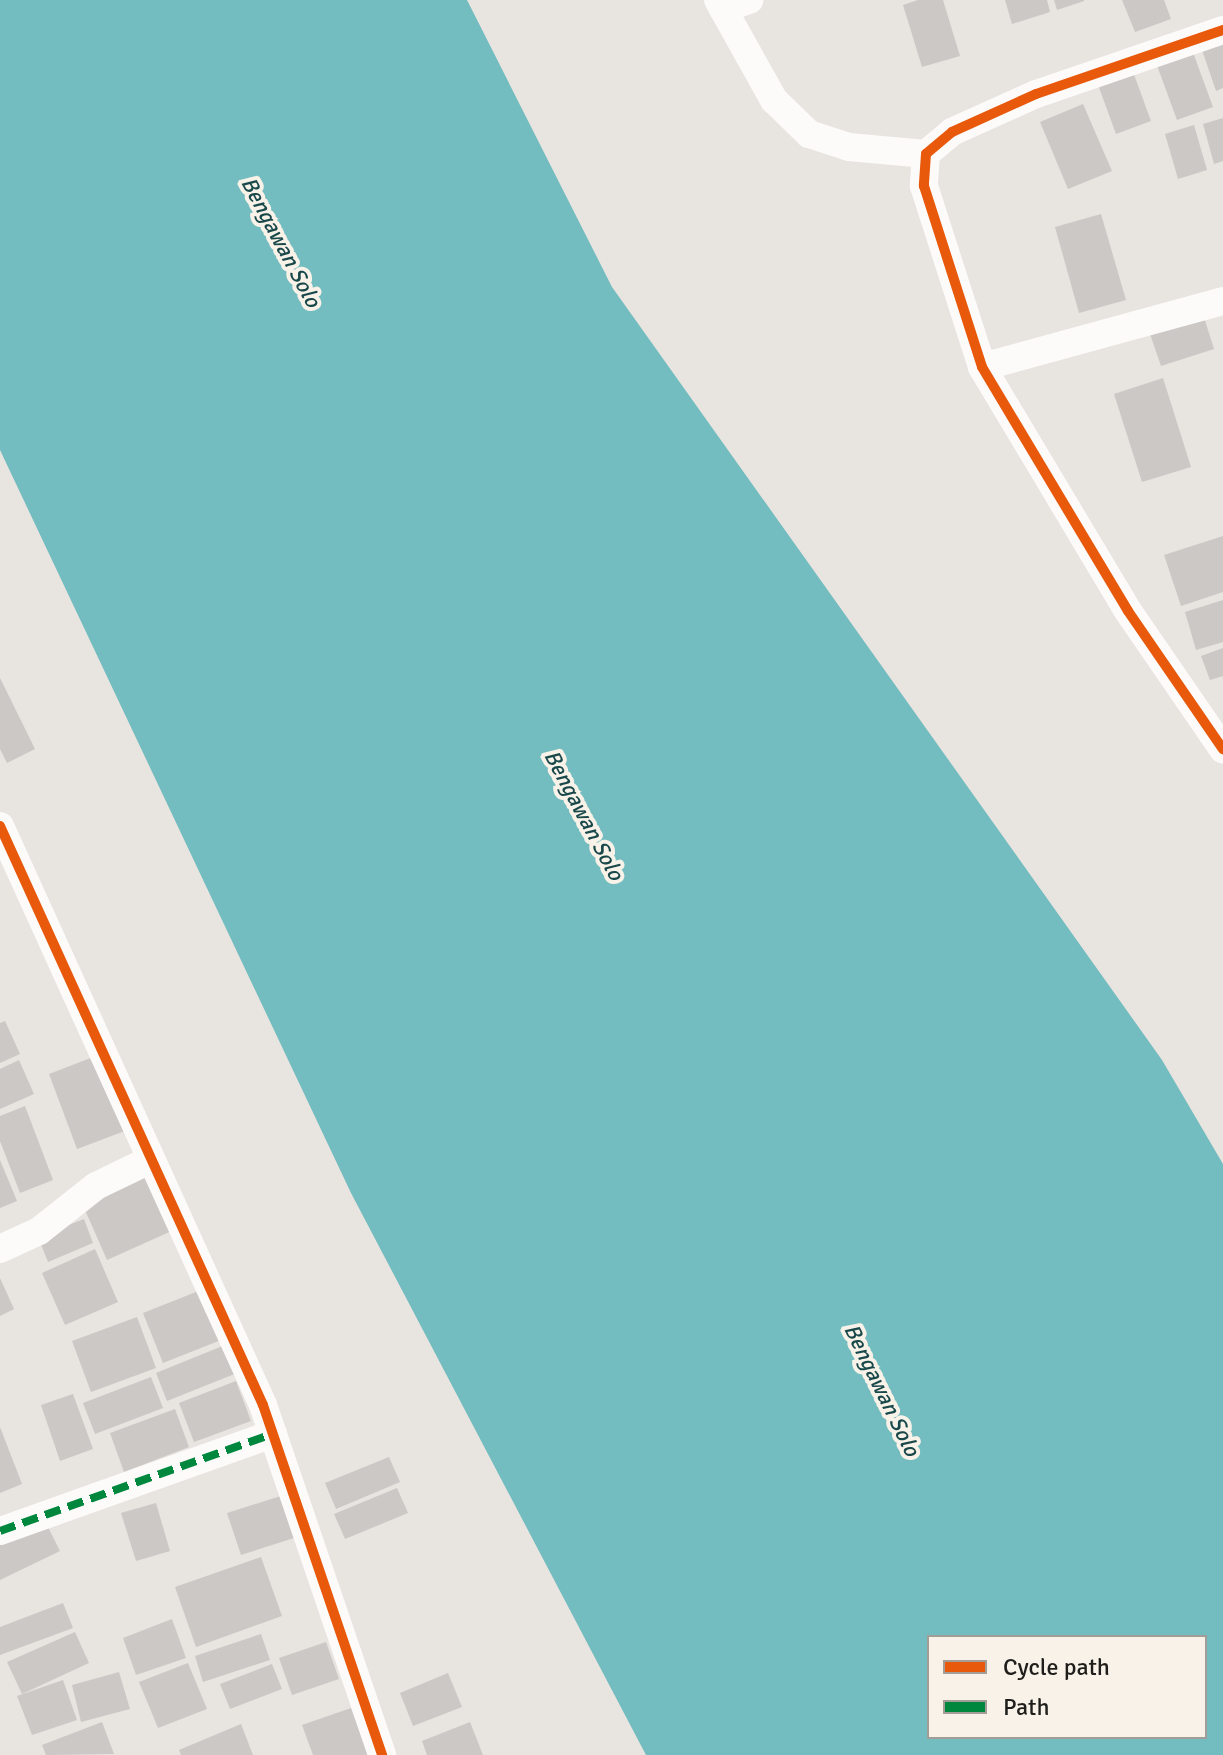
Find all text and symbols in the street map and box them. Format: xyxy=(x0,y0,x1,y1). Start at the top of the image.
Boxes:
water label: Bengawan Solo xyxy=(236,172,326,312)
water label: Bengawan Solo xyxy=(539,745,629,885)
water label: Bengawan Solo xyxy=(839,1320,925,1460)
legend xyxy=(927,1635,1207,1739)
text: Cycle path xyxy=(1003,1652,1110,1682)
text: Path xyxy=(1003,1692,1049,1722)

